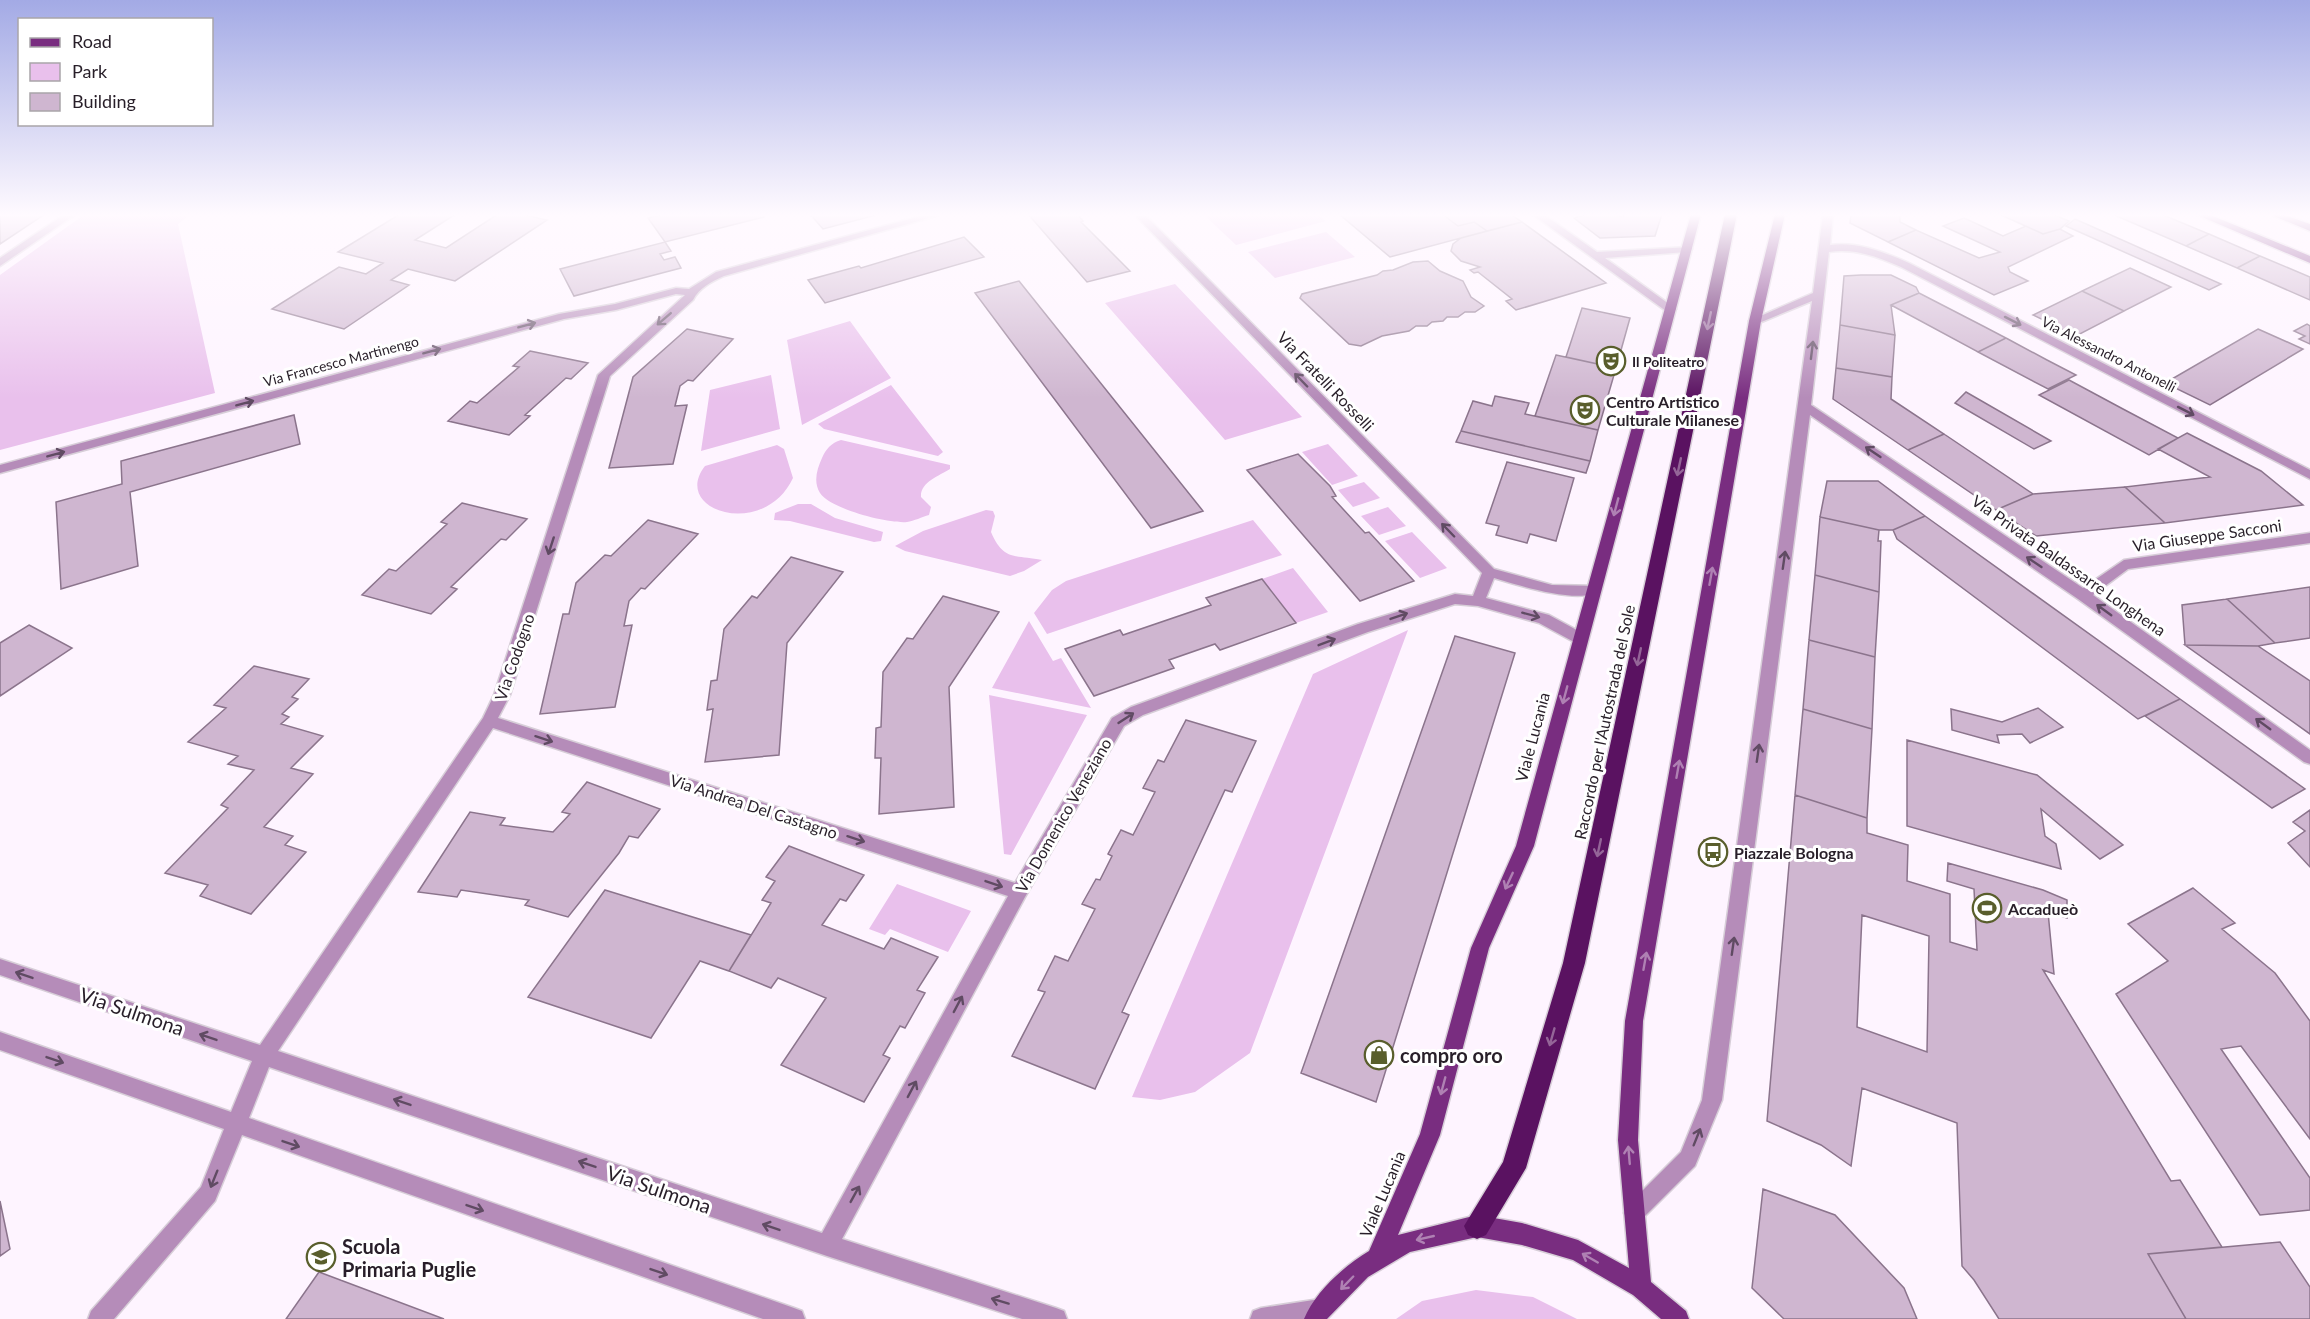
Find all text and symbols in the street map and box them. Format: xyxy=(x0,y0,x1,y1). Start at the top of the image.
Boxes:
legend xyxy=(18,18,213,126)
text: Road xyxy=(72,30,112,52)
text: Park xyxy=(72,60,108,82)
text: Building xyxy=(72,90,136,112)
one-way arrow xyxy=(1703,311,1714,331)
one-way arrow xyxy=(657,312,672,326)
street label: Via Alessandro Antonelli xyxy=(2039,313,2179,395)
one-way arrow xyxy=(2004,315,2021,327)
one-way arrow xyxy=(517,319,536,330)
street label: Via Fratelli Rosselli xyxy=(1274,327,1378,435)
street label: Via Francesco Martinengo xyxy=(261,332,421,390)
one-way arrow xyxy=(1807,340,1818,360)
one-way arrow xyxy=(423,344,442,356)
theatre icon: Il Politeatro xyxy=(1595,345,1627,377)
place label: Il Politeatro xyxy=(1632,353,1704,370)
one-way arrow xyxy=(1294,372,1308,387)
place label: Centro Artistico Culturale Milanese xyxy=(1606,392,1740,429)
theatre icon: Centro Artistico Culturale Milanese xyxy=(1569,394,1601,426)
one-way arrow xyxy=(235,396,254,408)
one-way arrow xyxy=(2177,405,2194,417)
one-way arrow xyxy=(1865,446,1882,458)
one-way arrow xyxy=(47,448,66,459)
one-way arrow xyxy=(1673,456,1684,476)
street label: Via Privata Baldassarre Longhena xyxy=(1968,491,2170,639)
one-way arrow xyxy=(1610,497,1621,516)
street label: Via Giuseppe Sacconi xyxy=(2131,515,2283,555)
one-way arrow xyxy=(1441,523,1456,538)
one-way arrow xyxy=(545,536,556,555)
one-way arrow xyxy=(1779,550,1790,570)
one-way arrow xyxy=(2027,556,2043,568)
one-way arrow xyxy=(1706,567,1717,587)
street label: Raccordo per l'Autostrada del Sole xyxy=(1570,603,1638,841)
one-way arrow xyxy=(2097,604,2113,616)
one-way arrow xyxy=(1389,609,1408,620)
one-way arrow xyxy=(1521,610,1540,622)
street label: Via Codogno xyxy=(490,611,538,703)
one-way arrow xyxy=(1317,636,1336,647)
one-way arrow xyxy=(1633,647,1644,667)
one-way arrow xyxy=(1558,685,1570,704)
street label: Viale Lucania xyxy=(1511,690,1553,784)
one-way arrow xyxy=(1117,711,1134,724)
one-way arrow xyxy=(2255,718,2271,730)
one-way arrow xyxy=(534,734,553,745)
street label: Via Domenico Veneziano xyxy=(1011,735,1115,895)
one-way arrow xyxy=(1753,744,1764,763)
one-way arrow xyxy=(1673,759,1684,779)
street label: Via Andrea Del Castagno xyxy=(668,770,840,842)
one-way arrow xyxy=(846,835,865,846)
bus stop icon: Piazzale Bologna xyxy=(1697,836,1729,868)
one-way arrow xyxy=(1592,838,1604,857)
place label: Piazzale Bologna xyxy=(1734,843,1854,862)
one-way arrow xyxy=(1502,872,1514,890)
one-way arrow xyxy=(984,879,1003,890)
sports icon: Accadueò xyxy=(1971,892,2003,924)
place label: Accadueò xyxy=(2007,899,2078,918)
one-way arrow xyxy=(1727,937,1738,957)
one-way arrow xyxy=(1640,951,1651,971)
one-way arrow xyxy=(15,968,33,979)
street label: Via Sulmona xyxy=(77,982,187,1040)
one-way arrow xyxy=(953,996,964,1014)
one-way arrow xyxy=(1546,1027,1557,1046)
one-way arrow xyxy=(199,1031,218,1042)
shop icon: compro oro xyxy=(1363,1039,1395,1071)
place label: compro oro xyxy=(1400,1043,1503,1067)
one-way arrow xyxy=(45,1056,64,1067)
one-way arrow xyxy=(1436,1076,1448,1095)
one-way arrow xyxy=(907,1081,918,1099)
one-way arrow xyxy=(393,1096,412,1107)
one-way arrow xyxy=(1692,1128,1703,1147)
one-way arrow xyxy=(281,1139,300,1150)
one-way arrow xyxy=(1623,1145,1634,1165)
street label: Viale Lucania xyxy=(1355,1148,1409,1240)
one-way arrow xyxy=(578,1158,597,1169)
street label: Via Sulmona xyxy=(604,1160,714,1218)
one-way arrow xyxy=(208,1169,219,1188)
one-way arrow xyxy=(849,1186,861,1203)
one-way arrow xyxy=(465,1203,484,1214)
one-way arrow xyxy=(762,1220,781,1231)
one-way arrow xyxy=(1416,1233,1435,1245)
place label: Scuola Primaria Puglie xyxy=(342,1234,476,1281)
school or university icon: Scuola Primaria Puglie xyxy=(305,1241,337,1273)
one-way arrow xyxy=(1582,1251,1599,1263)
one-way arrow xyxy=(649,1268,668,1279)
one-way arrow xyxy=(1340,1275,1354,1290)
one-way arrow xyxy=(991,1295,1010,1306)

